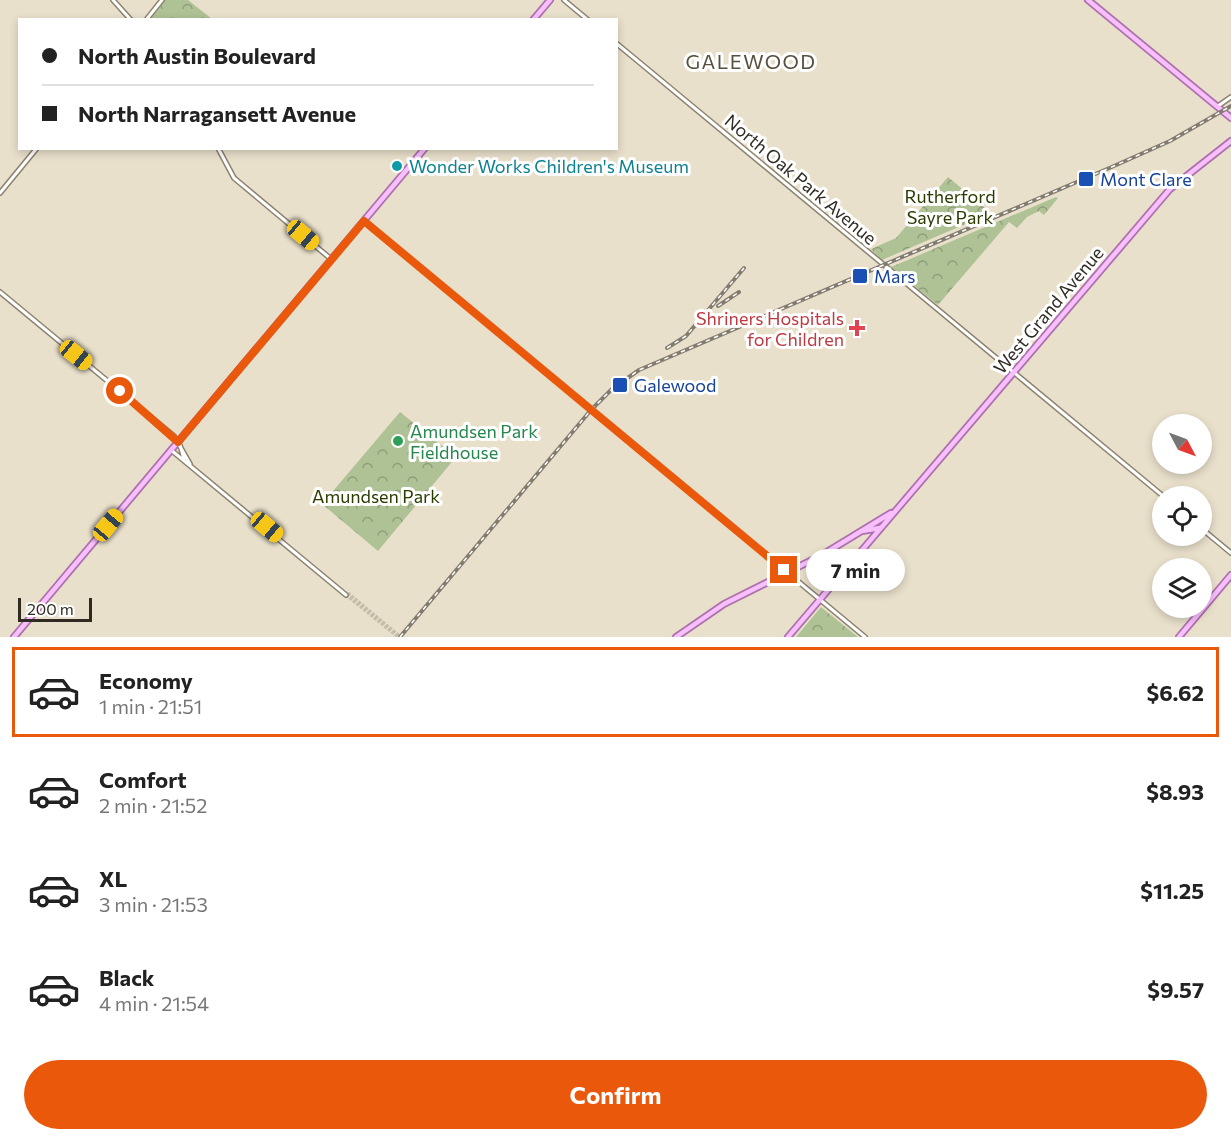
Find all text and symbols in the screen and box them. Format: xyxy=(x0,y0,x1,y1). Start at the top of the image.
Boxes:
text: North Austin Boulevard xyxy=(78,42,316,69)
district label: GALEWOOD xyxy=(685,49,817,73)
text: North Narragansett Avenue xyxy=(78,100,356,127)
street label: North Oak Park Avenue xyxy=(721,109,881,249)
place label: Wonder Works Children's Museum xyxy=(409,155,689,177)
marker: Wonder Works Children's Museum xyxy=(390,159,404,173)
place label: Mont Clare xyxy=(1100,168,1192,190)
marker: Mont Clare xyxy=(1077,170,1095,188)
park label: Rutherford Sayre Park xyxy=(904,185,996,228)
car xyxy=(283,217,323,253)
street label: West Grand Avenue xyxy=(988,242,1108,378)
place label: Mars xyxy=(874,265,916,287)
marker: Mars xyxy=(851,267,869,285)
place label: Shriners Hospitals for Children xyxy=(696,307,844,350)
marker: Shriners Hospitals for Children xyxy=(848,319,866,337)
car xyxy=(56,337,96,373)
place label: Galewood xyxy=(634,374,716,396)
marker: Galewood xyxy=(611,376,629,394)
route start xyxy=(106,377,133,404)
north arrow xyxy=(1152,414,1212,474)
map controls xyxy=(1152,414,1212,618)
place label: Amundsen Park Fieldhouse xyxy=(410,420,538,463)
marker: Amundsen Park Fieldhouse xyxy=(391,434,405,448)
park label: Amundsen Park xyxy=(312,485,440,507)
button: locate xyxy=(1152,486,1212,546)
car xyxy=(90,505,126,545)
car xyxy=(247,509,287,545)
callout: 7 min xyxy=(805,549,904,591)
route end xyxy=(770,556,797,583)
text: 7 min xyxy=(831,558,880,582)
button: layers xyxy=(1152,558,1212,618)
scale bar xyxy=(18,595,92,622)
text: 200 m xyxy=(27,599,74,618)
icon: car xyxy=(27,665,81,719)
text: Economy xyxy=(99,667,193,694)
text: $6.62 xyxy=(1147,679,1204,706)
text: 1 min · 21:51 xyxy=(99,694,202,718)
icon: car xyxy=(27,764,81,818)
text: Comfort xyxy=(99,766,187,793)
text: $8.93 xyxy=(1146,778,1204,805)
text: 2 min · 21:52 xyxy=(99,793,207,817)
icon: car xyxy=(27,863,81,917)
text: XL xyxy=(99,865,127,892)
text: $11.25 xyxy=(1140,877,1204,904)
text: 3 min · 21:53 xyxy=(99,892,208,916)
icon: car xyxy=(27,962,81,1016)
text: Black xyxy=(99,964,154,991)
text: $9.57 xyxy=(1147,976,1204,1003)
text: 4 min · 21:54 xyxy=(99,991,209,1015)
button: Confirm xyxy=(24,1060,1207,1129)

